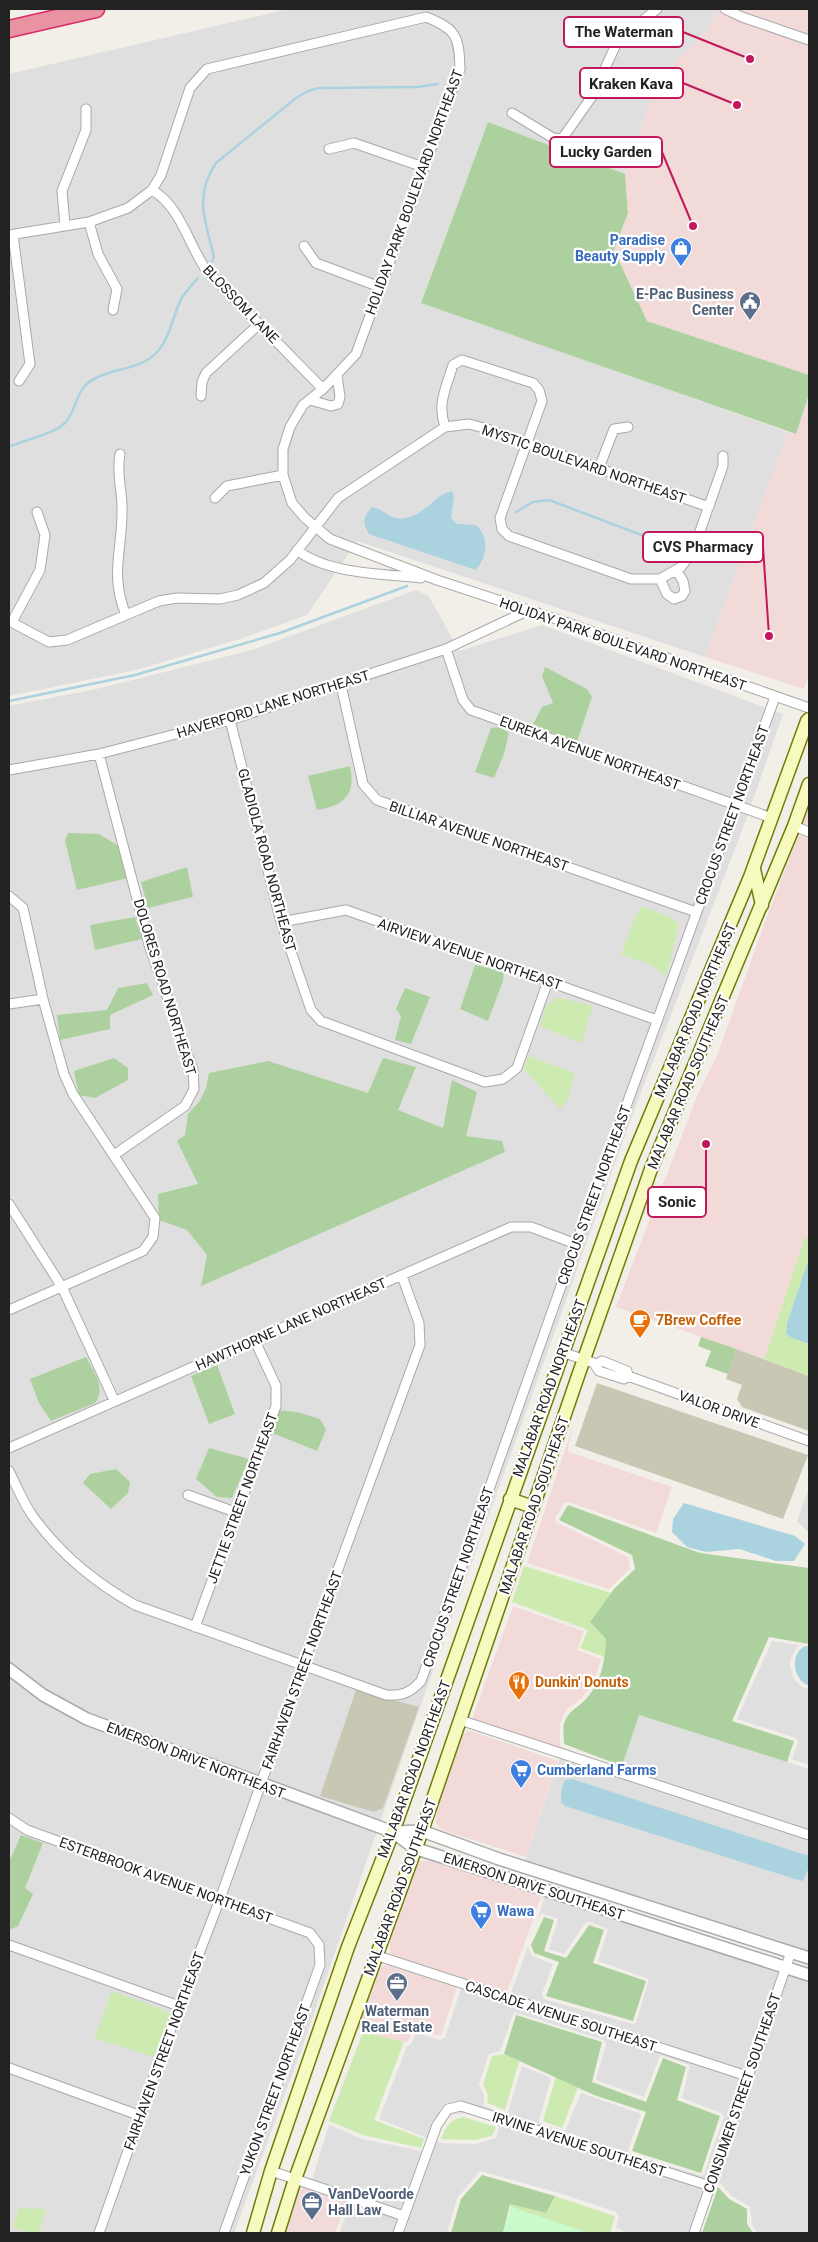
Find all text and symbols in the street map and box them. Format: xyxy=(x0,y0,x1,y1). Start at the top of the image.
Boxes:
callout: The Waterman xyxy=(564,17,683,47)
text: The Waterman xyxy=(575,23,673,41)
street label: HOLIDAY PARK BOULEVARD NORTHEAST xyxy=(362,67,466,317)
callout: Kraken Kava xyxy=(580,68,683,98)
text: Kraken Kava xyxy=(589,75,673,93)
callout: Lucky Garden xyxy=(550,137,662,167)
text: Lucky Garden xyxy=(560,143,652,161)
place label: Paradise Beauty Supply xyxy=(575,232,666,264)
shop icon: Paradise Beauty Supply xyxy=(669,236,693,267)
street label: BLOSSOM LANE xyxy=(200,262,282,346)
place label: E-Pac Business Center xyxy=(636,286,734,318)
public building icon: E-Pac Business Center xyxy=(738,290,762,321)
street label: MYSTIC BOULEVARD NORTHEAST xyxy=(480,421,689,507)
callout: CVS Pharmacy xyxy=(643,532,763,562)
text: CVS Pharmacy xyxy=(653,538,754,556)
street label: HOLIDAY PARK BOULEVARD NORTHEAST xyxy=(498,594,749,694)
street label: HAVERFORD LANE NORTHEAST xyxy=(175,667,372,741)
street label: EUREKA AVENUE NORTHEAST xyxy=(498,713,683,793)
street label: CROCUS STREET NORTHEAST xyxy=(692,722,772,907)
street label: GLADIOLA ROAD NORTHEAST xyxy=(235,767,299,954)
street label: BILLIAR AVENUE NORTHEAST xyxy=(387,798,571,874)
street label: DOLORES ROAD NORTHEAST xyxy=(131,897,200,1078)
street label: AIRVIEW AVENUE NORTHEAST xyxy=(376,915,565,993)
street label: MALABAR ROAD NORTHEAST xyxy=(651,920,739,1100)
street label: MALABAR ROAD SOUTHEAST xyxy=(644,992,732,1171)
street label: CROCUS STREET NORTHEAST xyxy=(554,1102,634,1287)
callout: Sonic xyxy=(648,1187,706,1217)
text: Sonic xyxy=(658,1193,696,1211)
street label: HAWTHORNE LANE NORTHEAST xyxy=(193,1274,390,1373)
street label: MALABAR ROAD NORTHEAST xyxy=(509,1296,589,1479)
cafe icon: 7Brew Coffee xyxy=(628,1308,652,1339)
place label: 7Brew Coffee xyxy=(656,1312,742,1328)
street label: VALOR DRIVE xyxy=(676,1387,762,1431)
street label: JETTIE STREET NORTHEAST xyxy=(204,1410,281,1586)
street label: MALABAR ROAD SOUTHEAST xyxy=(496,1413,572,1596)
street label: CROCUS STREET NORTHEAST xyxy=(419,1484,497,1669)
street label: FAIRHAVEN STREET NORTHEAST xyxy=(259,1568,346,1771)
restaurant icon: Dunkin' Donuts xyxy=(507,1670,531,1701)
place label: Dunkin' Donuts xyxy=(535,1674,629,1690)
street label: MALABAR ROAD NORTHEAST xyxy=(374,1677,454,1860)
street label: EMERSON DRIVE NORTHEAST xyxy=(104,1718,288,1802)
supermarket icon: Cumberland Farms xyxy=(509,1758,533,1789)
place label: Cumberland Farms xyxy=(537,1762,657,1778)
street label: MALABAR ROAD SOUTHEAST xyxy=(360,1796,440,1978)
street label: ESTERBROOK AVENUE NORTHEAST xyxy=(57,1834,275,1926)
street label: EMERSON DRIVE SOUTHEAST xyxy=(442,1849,627,1923)
supermarket icon: Wawa xyxy=(469,1899,493,1930)
place label: Wawa xyxy=(497,1903,535,1919)
street label: FAIRHAVEN STREET NORTHEAST xyxy=(121,1949,208,2152)
office icon: Waterman Real Estate xyxy=(385,1971,409,2002)
street label: CASCADE AVENUE SOUTHEAST xyxy=(463,1977,659,2055)
street label: CONSUMER STREET SOUTHEAST xyxy=(700,1990,784,2195)
street label: YUKON STREET NORTHEAST xyxy=(236,2002,314,2178)
place label: Waterman Real Estate xyxy=(362,2003,433,2035)
street label: IRVINE AVENUE SOUTHEAST xyxy=(490,2108,668,2180)
place label: VanDeVoorde Hall Law xyxy=(328,2186,414,2218)
office icon: VanDeVoorde Hall Law xyxy=(300,2190,324,2221)

